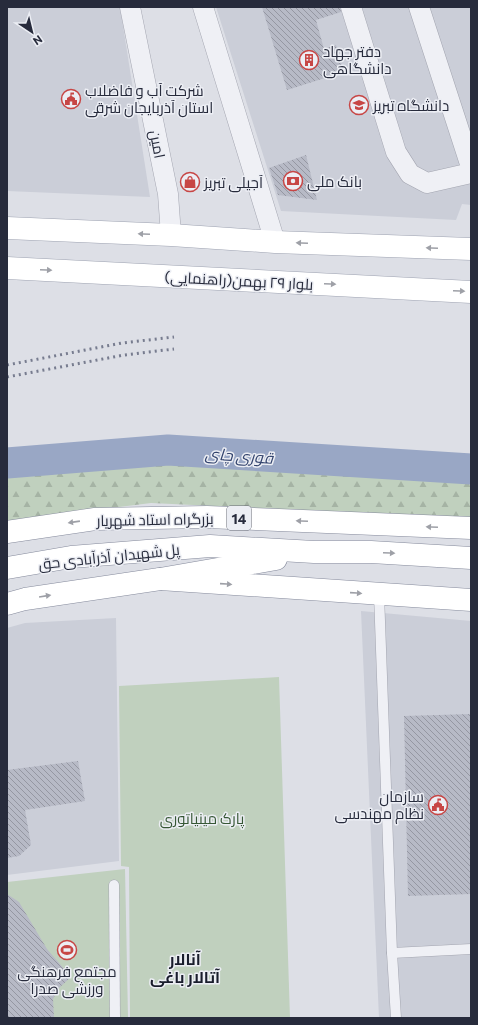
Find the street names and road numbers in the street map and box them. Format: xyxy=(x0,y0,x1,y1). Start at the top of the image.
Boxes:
street label: امین xyxy=(144,128,170,160)
street label: بلوار ٢٩ بهمن(راهنمایی) xyxy=(164,267,314,295)
road number: 14 xyxy=(227,506,251,530)
street label: بزرگراه استاد شهریار xyxy=(95,509,214,531)
street label: پل شهیدان آذرآبادی حق xyxy=(37,540,181,574)

